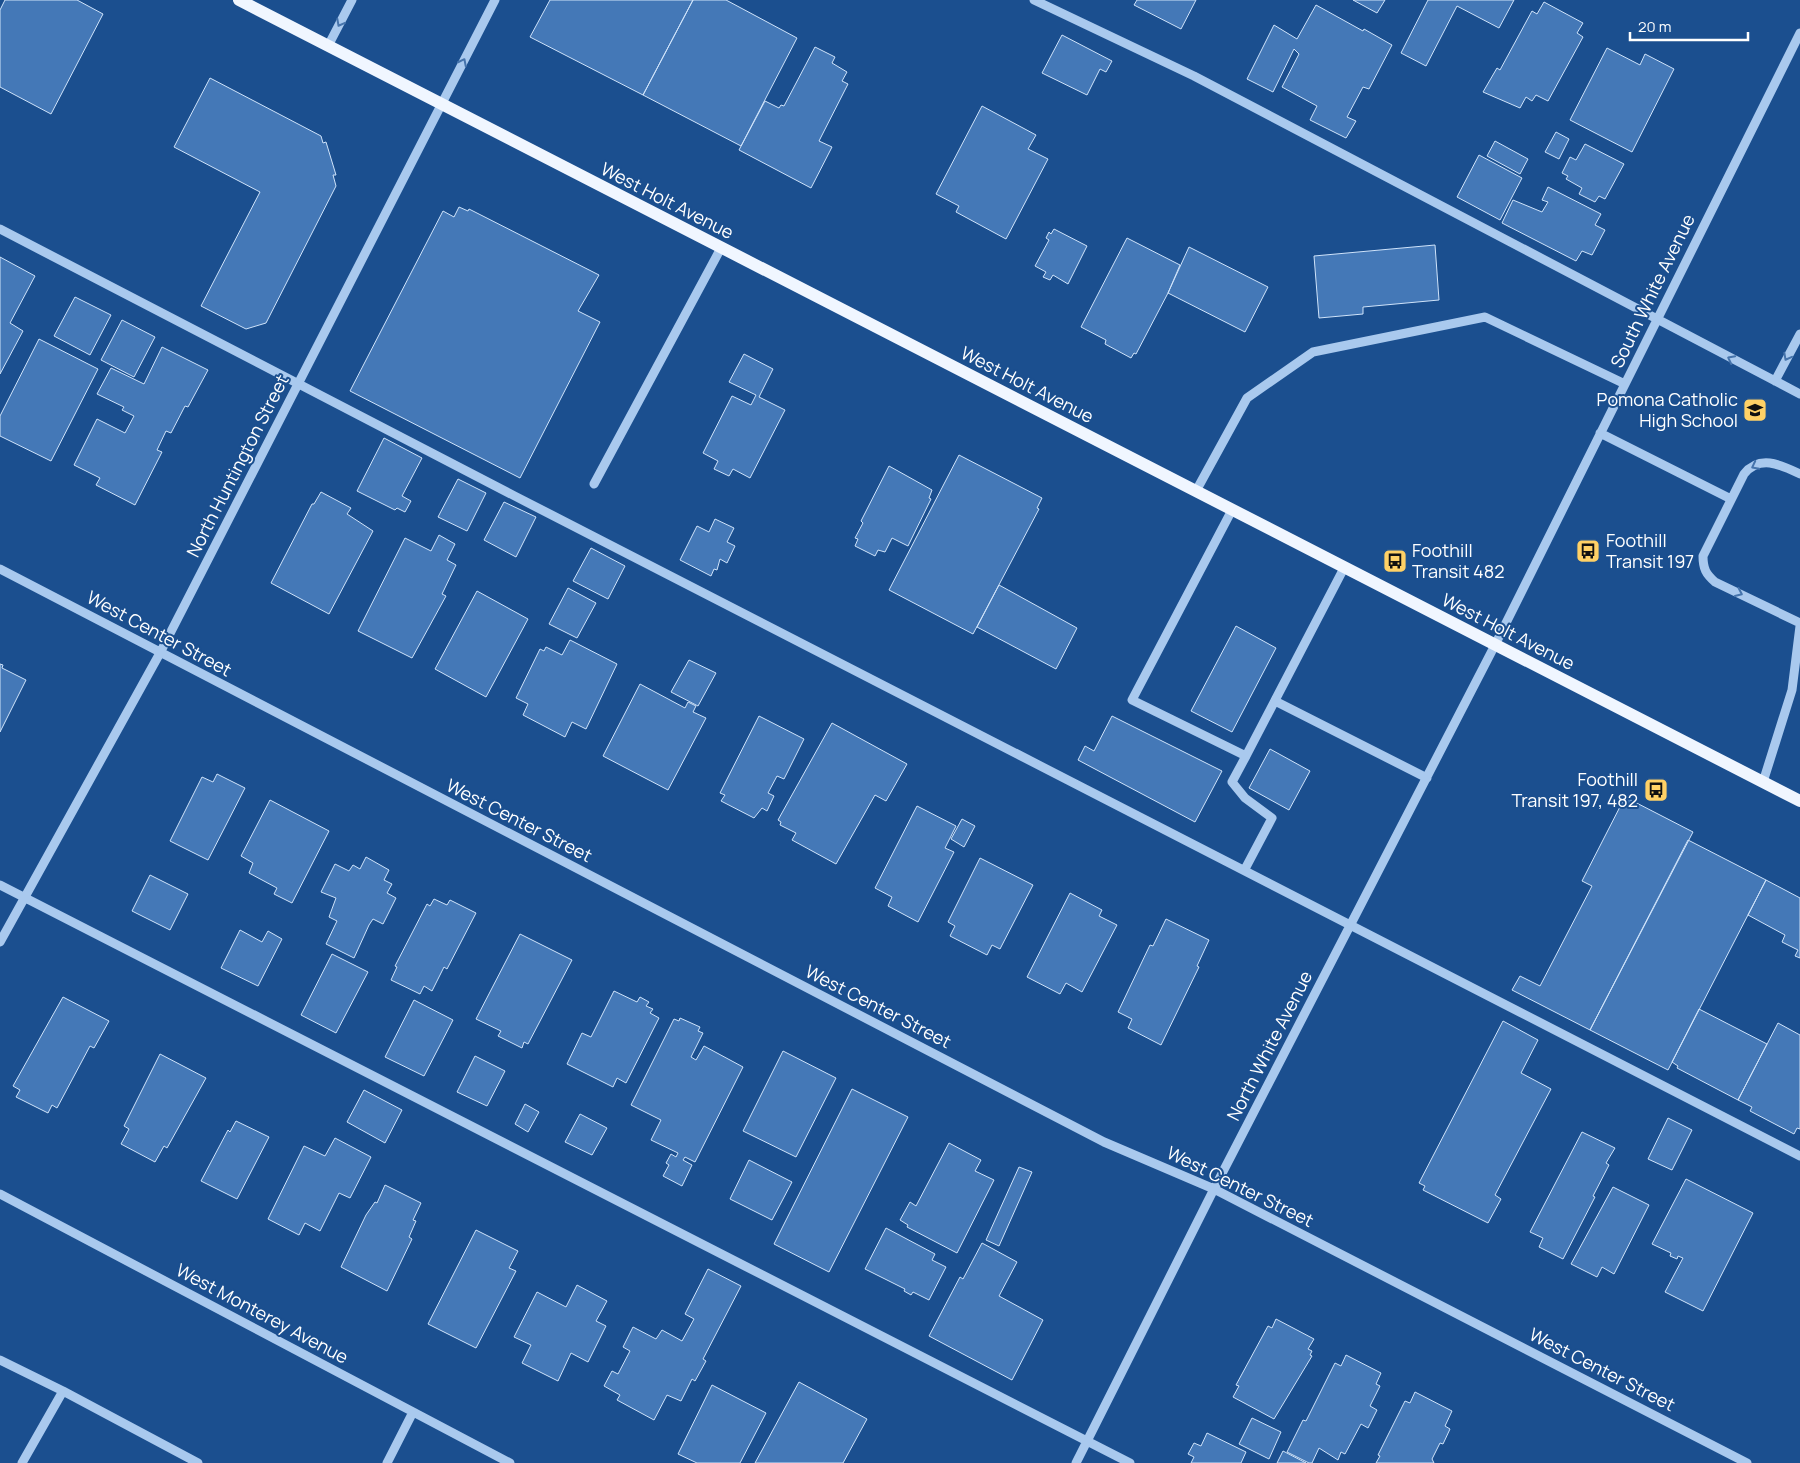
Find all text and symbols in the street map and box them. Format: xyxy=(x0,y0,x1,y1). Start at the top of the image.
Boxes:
scale bar xyxy=(1630,10,1748,42)
text: 20 m xyxy=(1638,16,1671,37)
one-way arrow xyxy=(336,18,346,27)
one-way arrow xyxy=(457,58,467,67)
street label: West Holt Avenue xyxy=(597,156,738,244)
street label: South White Avenue xyxy=(1604,210,1700,371)
street label: West Holt Avenue xyxy=(957,340,1098,428)
one-way arrow xyxy=(1784,352,1794,361)
one-way arrow xyxy=(1728,355,1737,365)
street label: North Huntington Street xyxy=(181,370,294,561)
place label: Pomona Catholic High School xyxy=(1597,387,1738,432)
school or university icon: Pomona Catholic High School xyxy=(1742,397,1768,423)
one-way arrow xyxy=(1751,460,1760,470)
place label: Foothill Transit 197 xyxy=(1606,528,1694,573)
place label: Foothill Transit 482 xyxy=(1412,538,1504,583)
bus stop icon: Foothill Transit 197 xyxy=(1575,538,1601,564)
bus stop icon: Foothill Transit 482 xyxy=(1382,548,1408,574)
street label: West Center Street xyxy=(83,585,236,681)
street label: West Holt Avenue xyxy=(1438,587,1579,675)
one-way arrow xyxy=(1734,587,1743,598)
place label: Foothill Transit 197, 482 xyxy=(1511,767,1638,812)
street label: West Center Street xyxy=(442,773,596,867)
bus stop icon: Foothill Transit 197, 482 xyxy=(1643,777,1669,803)
street label: West Center Street xyxy=(801,959,955,1053)
street label: North White Avenue xyxy=(1221,966,1317,1125)
street label: West Center Street xyxy=(1163,1140,1318,1232)
street label: West Monterey Avenue xyxy=(172,1258,353,1369)
street label: West Center Street xyxy=(1525,1322,1679,1416)

